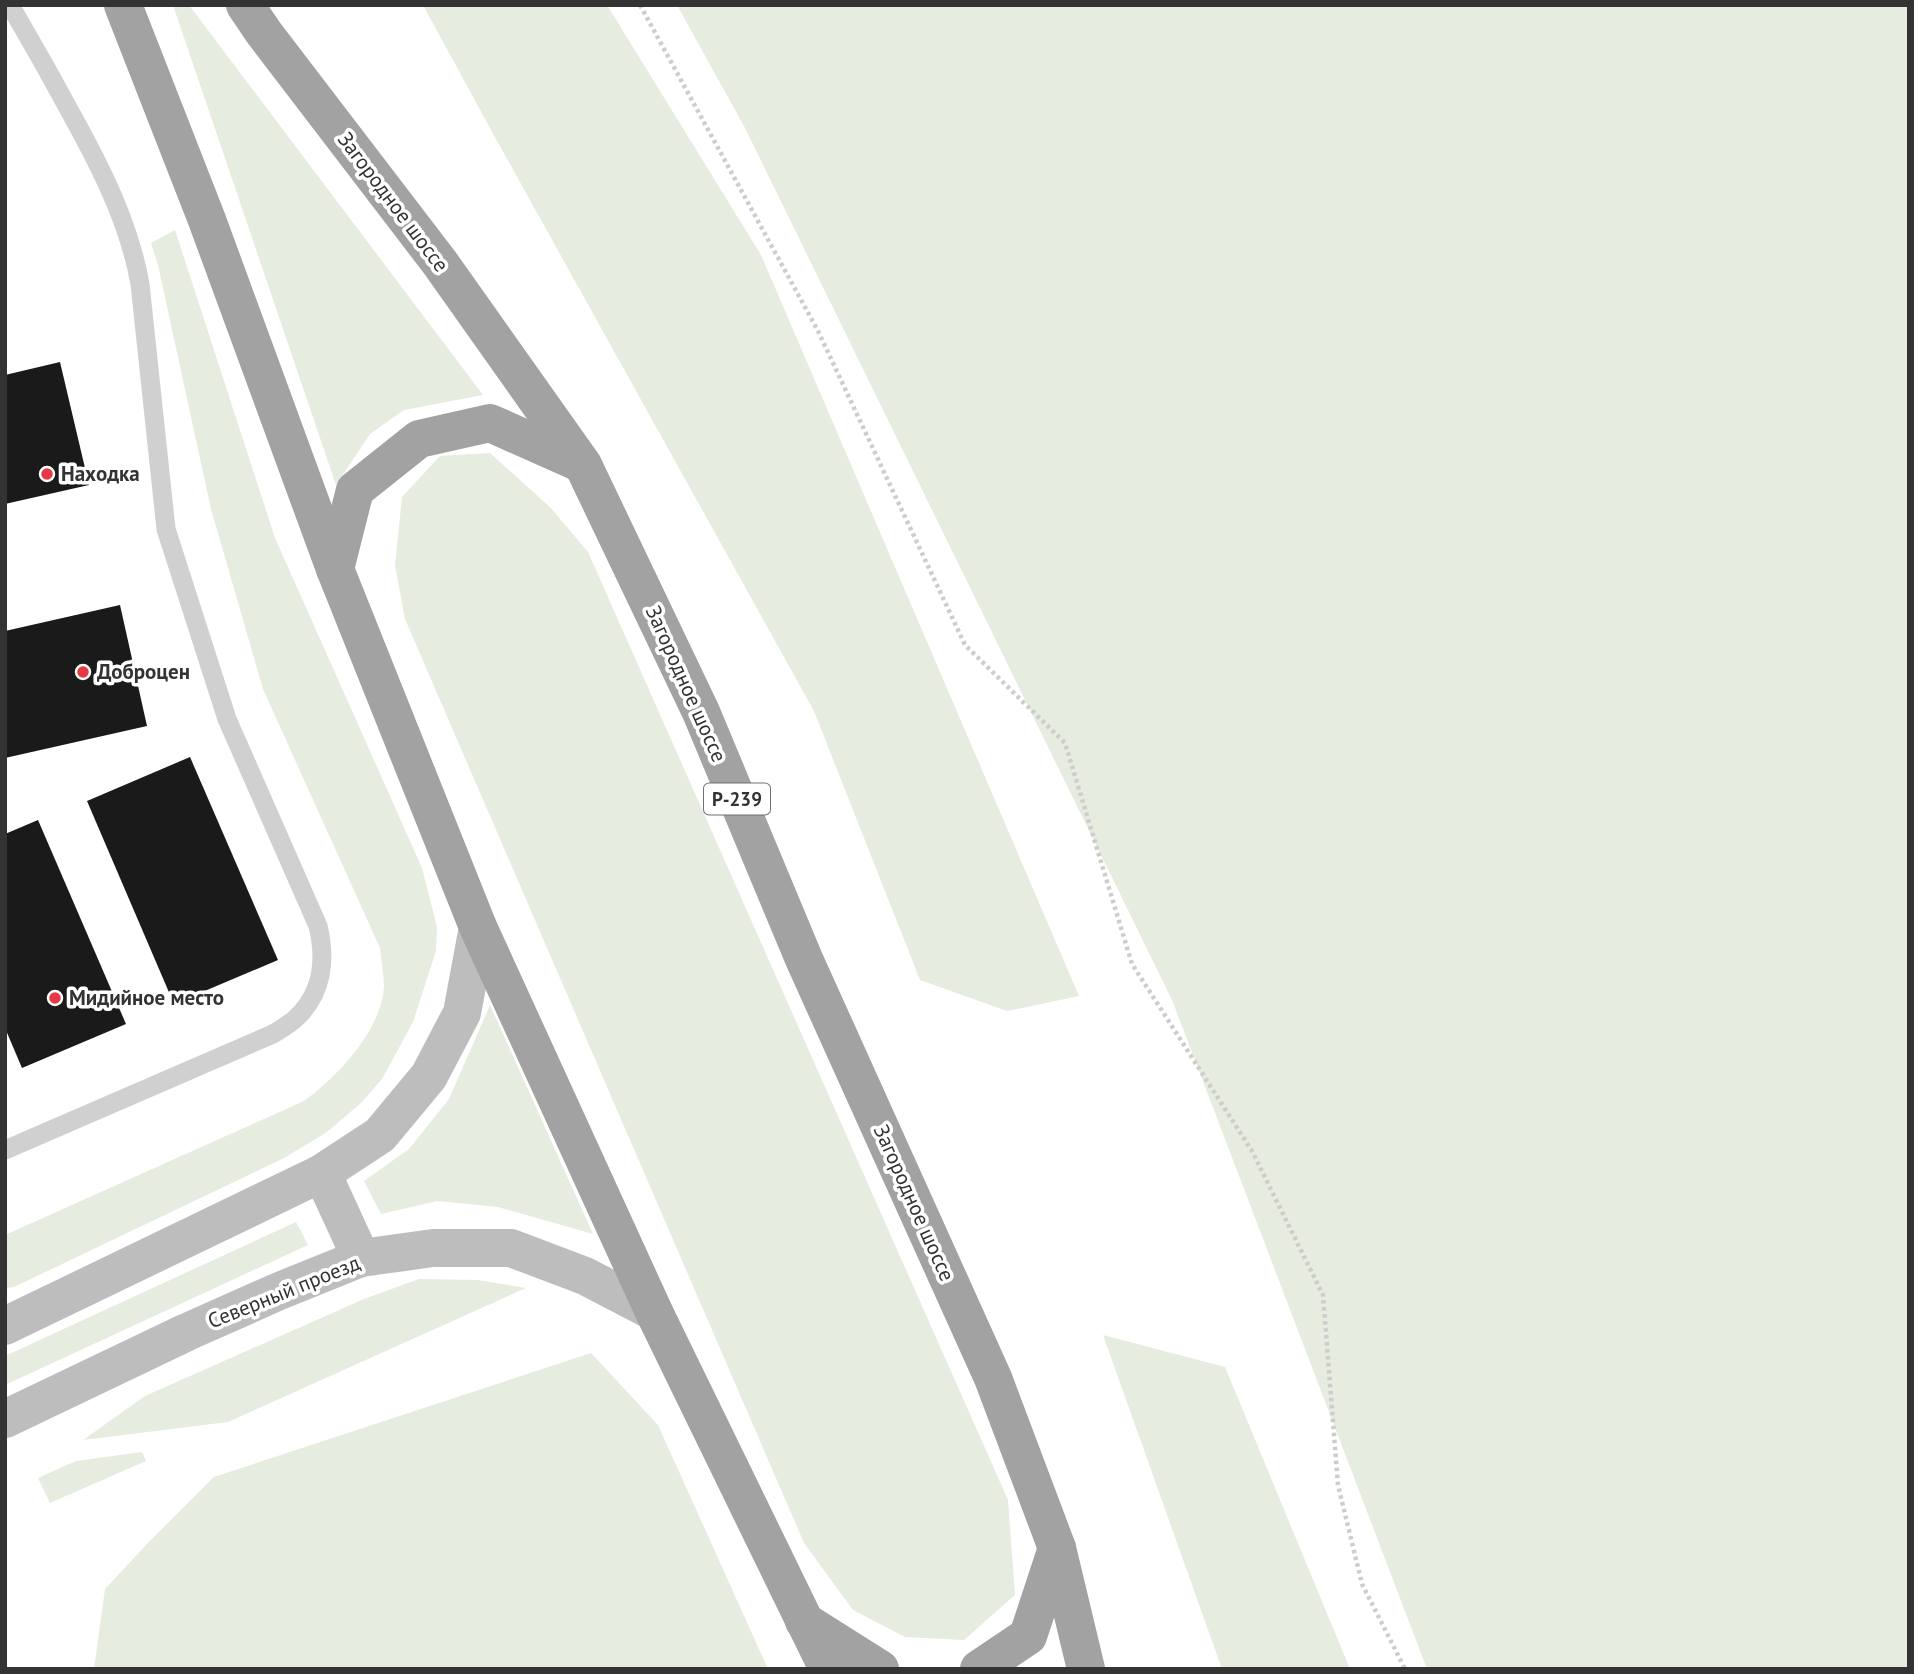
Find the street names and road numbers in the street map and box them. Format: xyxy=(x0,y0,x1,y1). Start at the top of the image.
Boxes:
street label: Загородное шоссе xyxy=(332,126,455,277)
street label: Загородное шоссе xyxy=(640,601,733,766)
road number: Р-239 xyxy=(704,784,770,814)
street label: Загородное шоссе xyxy=(868,1120,961,1285)
street label: Северный проезд xyxy=(204,1249,364,1334)

